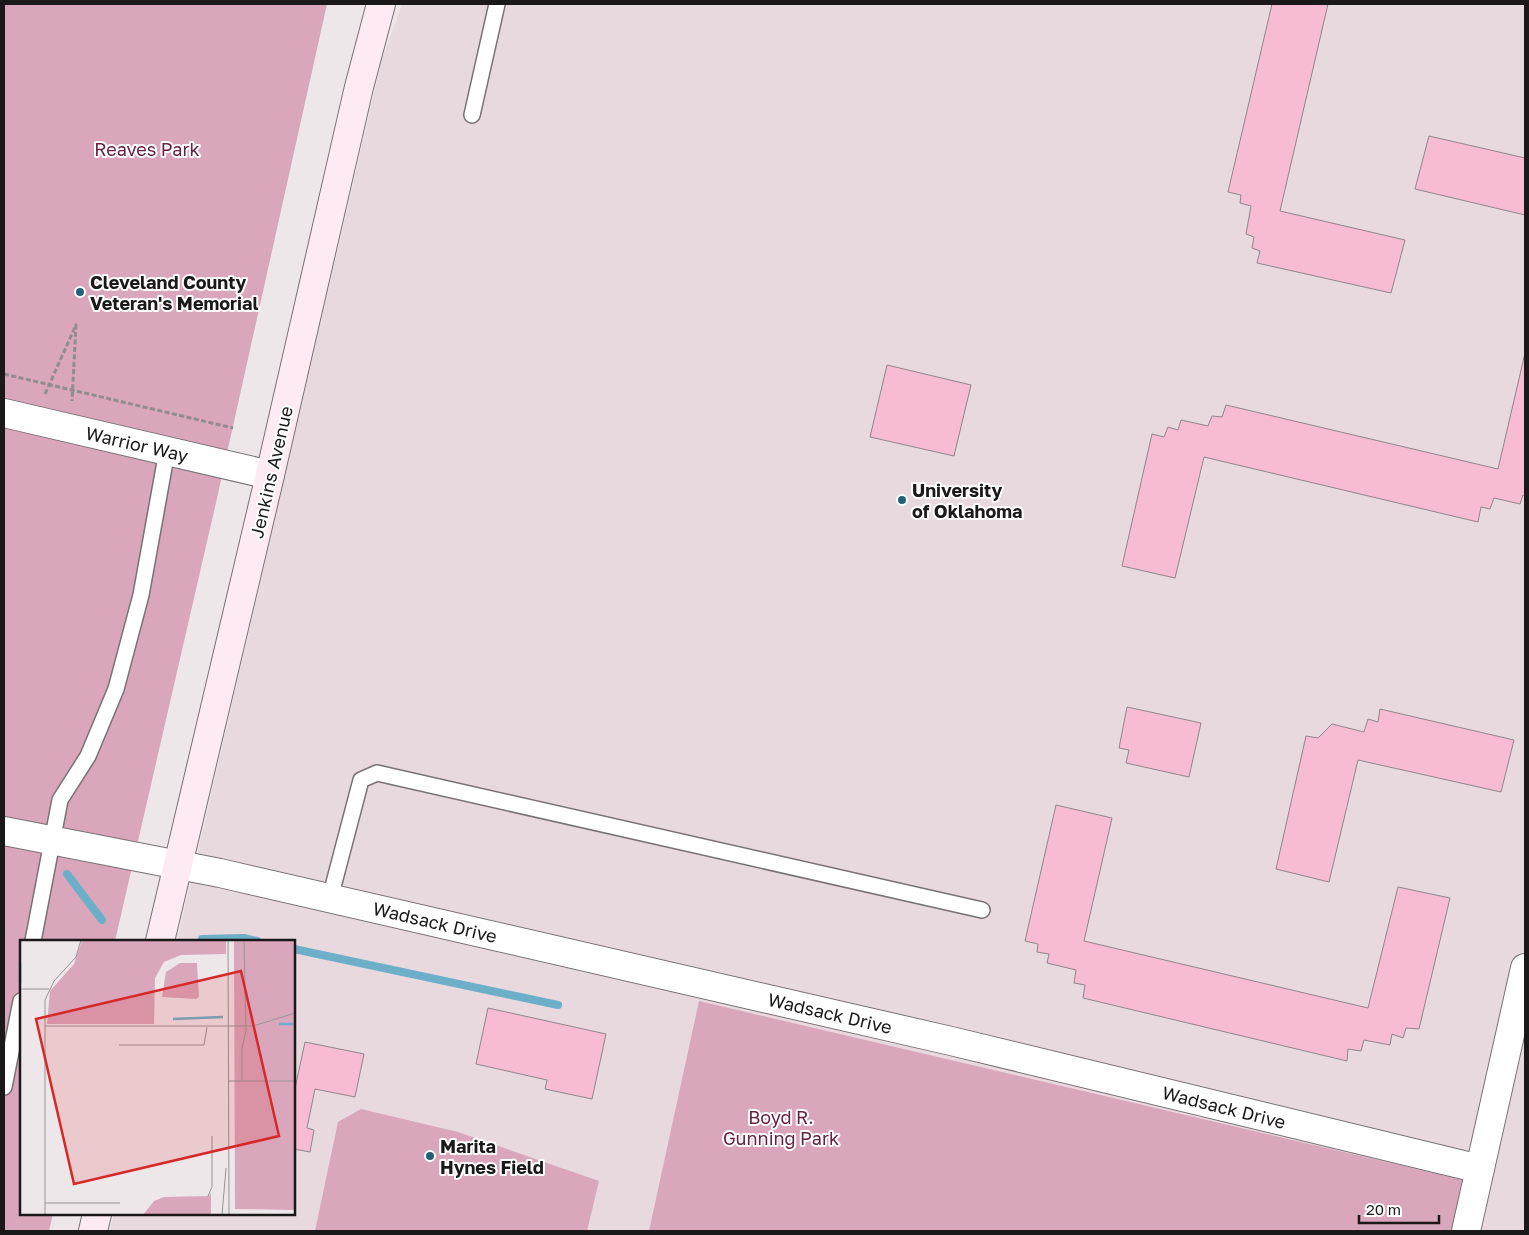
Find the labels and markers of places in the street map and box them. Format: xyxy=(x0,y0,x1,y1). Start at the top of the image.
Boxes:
place label: Cleveland County Veteran's Memorial xyxy=(90,271,258,314)
marker: Cleveland County Veteran's Memorial xyxy=(74,286,86,298)
place label: University of Oklahoma xyxy=(912,479,1022,522)
marker: University of Oklahoma xyxy=(896,494,908,506)
place label: Marita Hynes Field xyxy=(440,1135,544,1178)
marker: Marita Hynes Field xyxy=(424,1150,436,1162)

